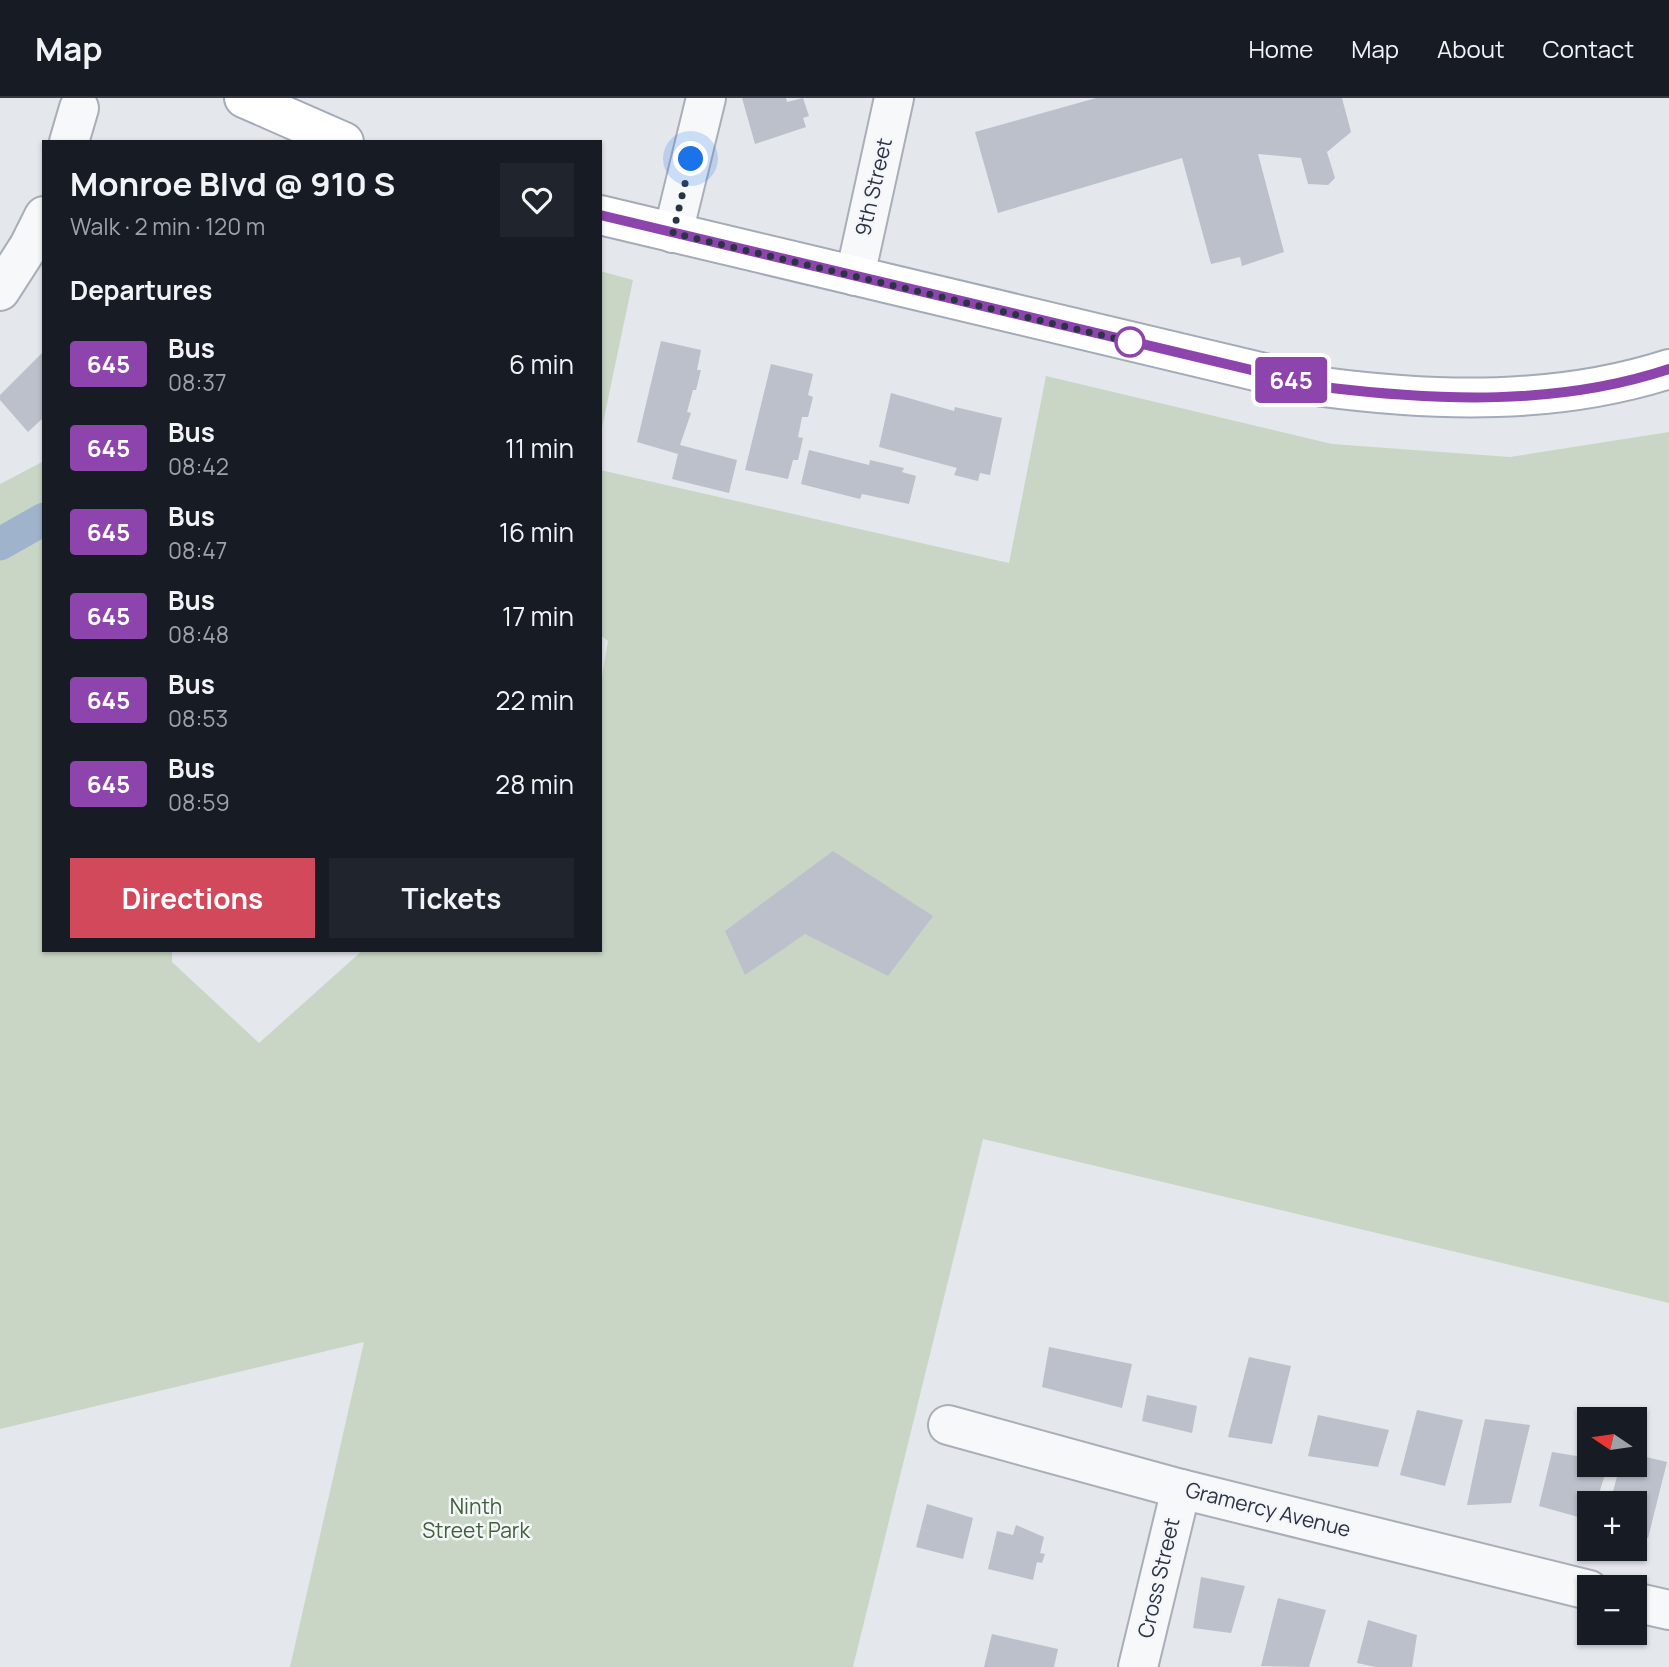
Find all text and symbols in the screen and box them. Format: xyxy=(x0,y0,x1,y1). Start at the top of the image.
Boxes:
text: Map xyxy=(35,26,103,71)
text: Home xyxy=(1248,32,1313,65)
text: Map xyxy=(1351,32,1399,65)
text: About xyxy=(1437,32,1505,65)
text: Contact xyxy=(1543,32,1634,65)
street label: 9th Street xyxy=(848,135,898,239)
your location xyxy=(673,141,708,176)
text: Monroe Blvd @ 910 S xyxy=(70,161,395,206)
button: heart xyxy=(500,163,574,237)
text: Walk · 2 min · 120 m xyxy=(70,210,265,242)
text: Departures xyxy=(70,272,212,308)
unlabelled marker xyxy=(1115,327,1145,357)
text: Bus xyxy=(168,330,215,366)
text: 6 min xyxy=(509,346,574,382)
text: 645 xyxy=(87,347,130,380)
line badge: 645 xyxy=(1251,357,1331,403)
text: 645 xyxy=(1269,363,1313,396)
text: 08:37 xyxy=(168,366,227,398)
text: Bus xyxy=(168,414,215,450)
text: 11 min xyxy=(505,430,574,466)
text: 645 xyxy=(87,431,130,464)
text: 08:42 xyxy=(168,450,229,482)
text: Bus xyxy=(168,498,215,534)
text: 16 min xyxy=(499,514,574,550)
text: 645 xyxy=(87,515,130,548)
text: 08:47 xyxy=(168,534,227,566)
text: Bus xyxy=(168,582,215,618)
text: 17 min xyxy=(502,598,574,634)
text: 645 xyxy=(87,599,130,632)
text: 08:48 xyxy=(168,618,229,650)
text: Bus xyxy=(168,666,215,702)
text: 22 min xyxy=(496,682,574,718)
text: 645 xyxy=(87,683,130,716)
text: 08:53 xyxy=(168,702,228,734)
text: Bus xyxy=(168,750,215,786)
text: 28 min xyxy=(495,766,574,802)
text: 645 xyxy=(87,767,130,800)
text: 08:59 xyxy=(168,786,230,818)
button: Directions xyxy=(70,858,315,938)
button: Tickets xyxy=(329,858,574,938)
north arrow xyxy=(1577,1407,1647,1477)
map controls xyxy=(1577,1407,1647,1645)
street label: Gramercy Avenue xyxy=(1183,1475,1354,1543)
button: + xyxy=(1577,1491,1647,1561)
park label: Ninth Street Park xyxy=(422,1492,530,1544)
street label: Cross Street xyxy=(1131,1515,1185,1641)
button: − xyxy=(1577,1575,1647,1645)

